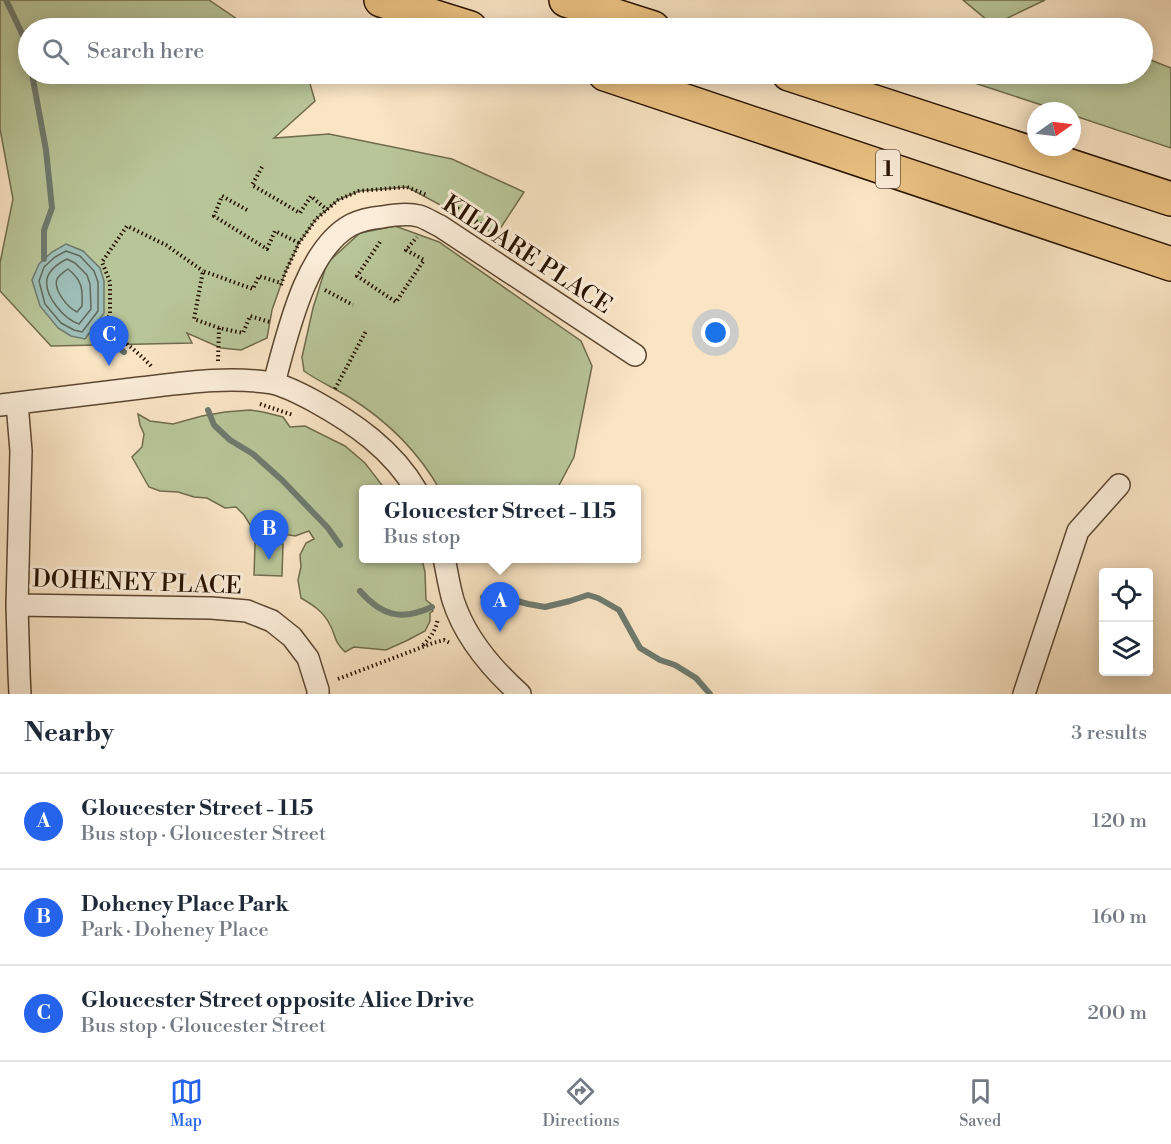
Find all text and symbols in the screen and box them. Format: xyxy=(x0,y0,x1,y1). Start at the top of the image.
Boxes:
search box xyxy=(18,18,1153,84)
icon: search xyxy=(39,35,72,68)
text: Search here xyxy=(87,38,204,65)
north arrow xyxy=(1027,102,1081,156)
road number: 1 xyxy=(876,150,900,188)
street label: KILDARE PLACE xyxy=(437,189,617,321)
pin: C xyxy=(90,316,128,366)
your location xyxy=(701,318,730,347)
popup xyxy=(359,485,641,563)
text: Gloucester Street - 115 xyxy=(384,498,616,525)
pin: B xyxy=(250,510,288,560)
text: Bus stop xyxy=(384,525,461,550)
street label: DOHENEY PLACE xyxy=(32,564,242,602)
map controls xyxy=(1099,568,1153,676)
button: locate xyxy=(1099,568,1153,622)
pin: A xyxy=(480,582,520,632)
button: layers xyxy=(1099,622,1153,676)
text: Nearby xyxy=(24,717,114,749)
text: 3 results xyxy=(1071,721,1147,746)
text: Gloucester Street - 115 xyxy=(81,795,313,822)
text: A xyxy=(36,809,51,834)
text: 120 m xyxy=(1092,809,1147,834)
text: Bus stop · Gloucester Street xyxy=(81,822,326,847)
text: Doheney Place Park xyxy=(81,891,289,918)
text: B xyxy=(36,905,51,930)
text: 160 m xyxy=(1092,905,1147,930)
text: Park · Doheney Place xyxy=(81,918,269,943)
text: Gloucester Street opposite Alice Drive xyxy=(81,987,474,1014)
text: C xyxy=(36,1001,51,1026)
text: 200 m xyxy=(1087,1001,1147,1026)
text: Bus stop · Gloucester Street xyxy=(81,1014,326,1039)
tab: Map xyxy=(170,1075,203,1131)
tab: Directions xyxy=(542,1075,620,1131)
tab: Saved xyxy=(959,1075,1001,1131)

